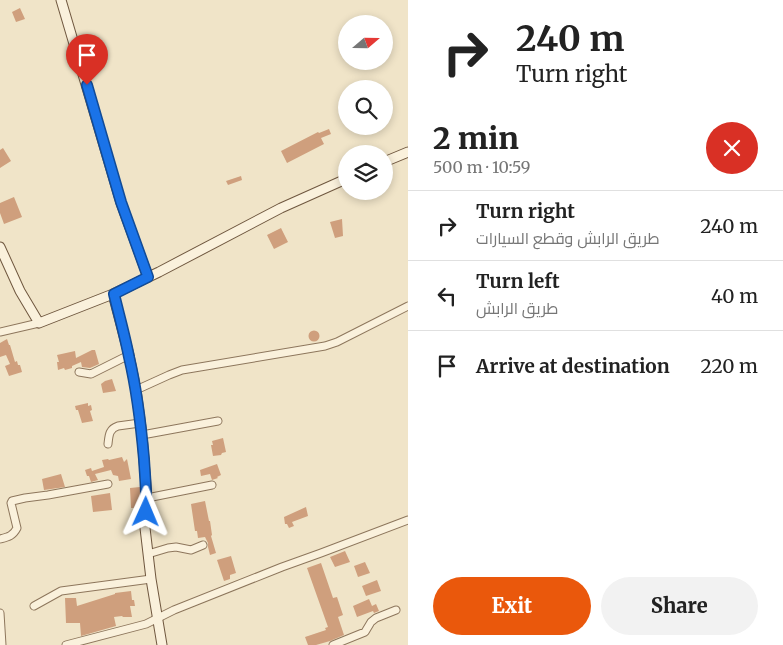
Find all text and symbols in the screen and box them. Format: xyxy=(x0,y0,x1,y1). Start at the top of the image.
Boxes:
north arrow xyxy=(338,15,392,70)
map controls xyxy=(338,15,393,200)
text: 240 m xyxy=(516,17,624,61)
icon: right xyxy=(433,20,498,85)
pin xyxy=(66,34,108,85)
icon: arrive xyxy=(73,41,101,69)
text: Turn right xyxy=(516,60,627,88)
button: search xyxy=(338,80,393,135)
text: 2 min xyxy=(433,119,519,157)
button: close xyxy=(706,122,758,174)
button: layers xyxy=(338,145,393,200)
text: 500 m · 10:59 xyxy=(433,157,531,177)
text: Turn right xyxy=(476,199,575,223)
icon: right xyxy=(433,212,461,240)
text: 240 m xyxy=(700,214,758,238)
text: طريق الرابش وقطع السيارات xyxy=(476,228,660,248)
text: Turn left xyxy=(476,269,560,293)
icon: left xyxy=(433,282,461,310)
text: 40 m xyxy=(711,284,758,308)
text: طريق الرابش xyxy=(476,298,558,318)
icon: arrive xyxy=(433,352,461,380)
text: Arrive at destination xyxy=(476,354,670,378)
text: 220 m xyxy=(701,354,758,378)
position arrow xyxy=(119,485,171,537)
button: Exit xyxy=(433,577,591,635)
button: Share xyxy=(601,577,758,635)

